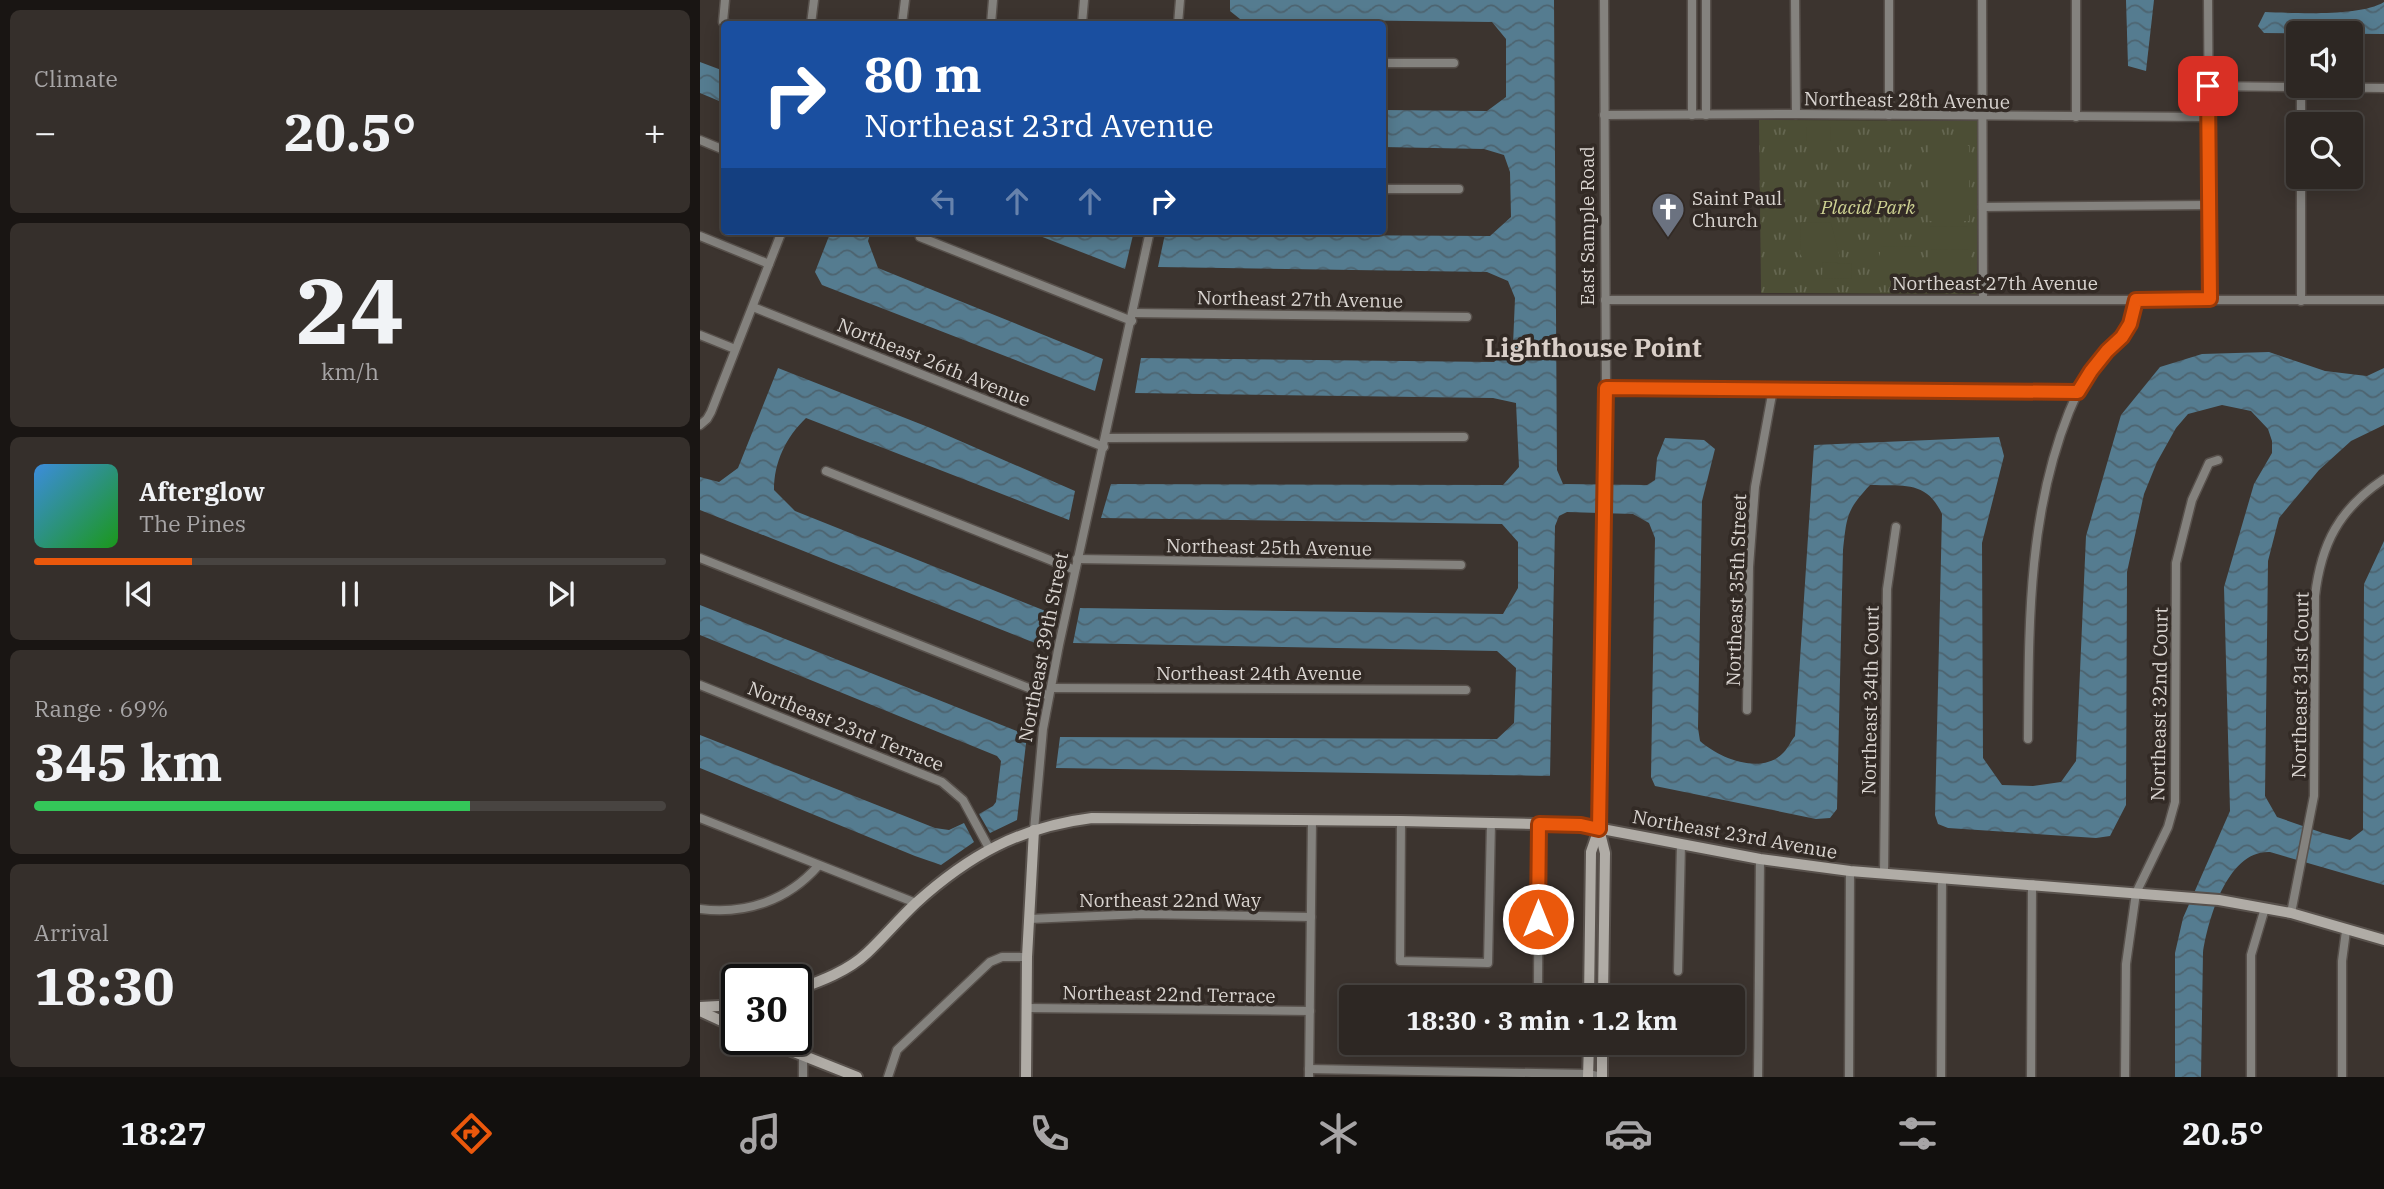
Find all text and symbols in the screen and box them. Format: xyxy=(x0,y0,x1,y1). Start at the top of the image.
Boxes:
map controls xyxy=(2286,21,2363,189)
button: sound xyxy=(2286,21,2363,98)
text: 80 m xyxy=(864,42,982,105)
icon: right xyxy=(749,49,840,140)
pin xyxy=(2178,56,2238,116)
text: Climate xyxy=(34,63,118,93)
icon: arrive xyxy=(2189,67,2227,105)
street label: Northeast 28th Avenue xyxy=(1804,86,2010,114)
text: 20.5° xyxy=(284,98,416,165)
text: Northeast 23rd Avenue xyxy=(864,104,1214,146)
text: − xyxy=(34,107,57,156)
text: + xyxy=(643,107,666,156)
button: search xyxy=(2286,112,2363,189)
street label: East Sample Road xyxy=(1575,146,1599,306)
icon: left xyxy=(925,182,963,220)
icon: ahead xyxy=(998,182,1036,220)
icon: ahead xyxy=(1071,182,1109,220)
icon: right xyxy=(1144,182,1182,220)
place label: Saint Paul Church xyxy=(1692,186,1782,232)
church icon: Saint Paul Church xyxy=(1649,190,1687,239)
park label: Placid Park xyxy=(1820,195,1916,219)
text: 24 xyxy=(295,251,405,369)
street label: Northeast 27th Avenue xyxy=(1892,271,2098,295)
street label: Northeast 27th Avenue xyxy=(1197,285,1403,313)
street label: Northeast 26th Avenue xyxy=(834,312,1034,412)
district label: Lighthouse Point xyxy=(1484,330,1702,364)
text: km/h xyxy=(321,356,379,386)
text: Afterglow xyxy=(139,474,265,508)
street label: Northeast 35th Street xyxy=(1721,493,1751,687)
text: The Pines xyxy=(139,508,246,538)
street label: Northeast 25th Avenue xyxy=(1166,533,1372,561)
street label: Northeast 39th Street xyxy=(1013,550,1073,744)
icon: previous xyxy=(120,575,158,613)
icon: pause xyxy=(331,575,369,613)
icon: next xyxy=(542,575,580,613)
street label: Northeast 31st Court xyxy=(2286,591,2314,778)
street label: Northeast 34th Court xyxy=(1856,605,1884,795)
street label: Northeast 32nd Court xyxy=(2145,606,2173,801)
street label: Northeast 24th Avenue xyxy=(1156,661,1362,685)
street label: Northeast 23rd Terrace xyxy=(744,676,948,776)
text: Range · 69% xyxy=(34,693,168,723)
text: 345 km xyxy=(34,728,223,795)
street label: Northeast 23rd Avenue xyxy=(1631,804,1839,864)
position arrow xyxy=(1501,882,1575,956)
street label: Northeast 22nd Way xyxy=(1079,888,1262,912)
text: Arrival xyxy=(34,917,109,947)
text: 18:30 xyxy=(34,952,175,1019)
speed limit sign: 30 xyxy=(721,964,812,1055)
street label: Northeast 22nd Terrace xyxy=(1062,980,1276,1008)
text: 18:30 · 3 min · 1.2 km xyxy=(1406,1003,1678,1037)
icon: directions xyxy=(447,1109,496,1158)
icon: music xyxy=(736,1109,785,1158)
icon: phone xyxy=(1025,1109,1074,1158)
icon: climate xyxy=(1314,1109,1363,1158)
icon: car xyxy=(1604,1109,1653,1158)
icon: filters xyxy=(1893,1109,1942,1158)
text: 18:27 xyxy=(120,1112,207,1154)
text: 20.5° xyxy=(2182,1112,2264,1154)

